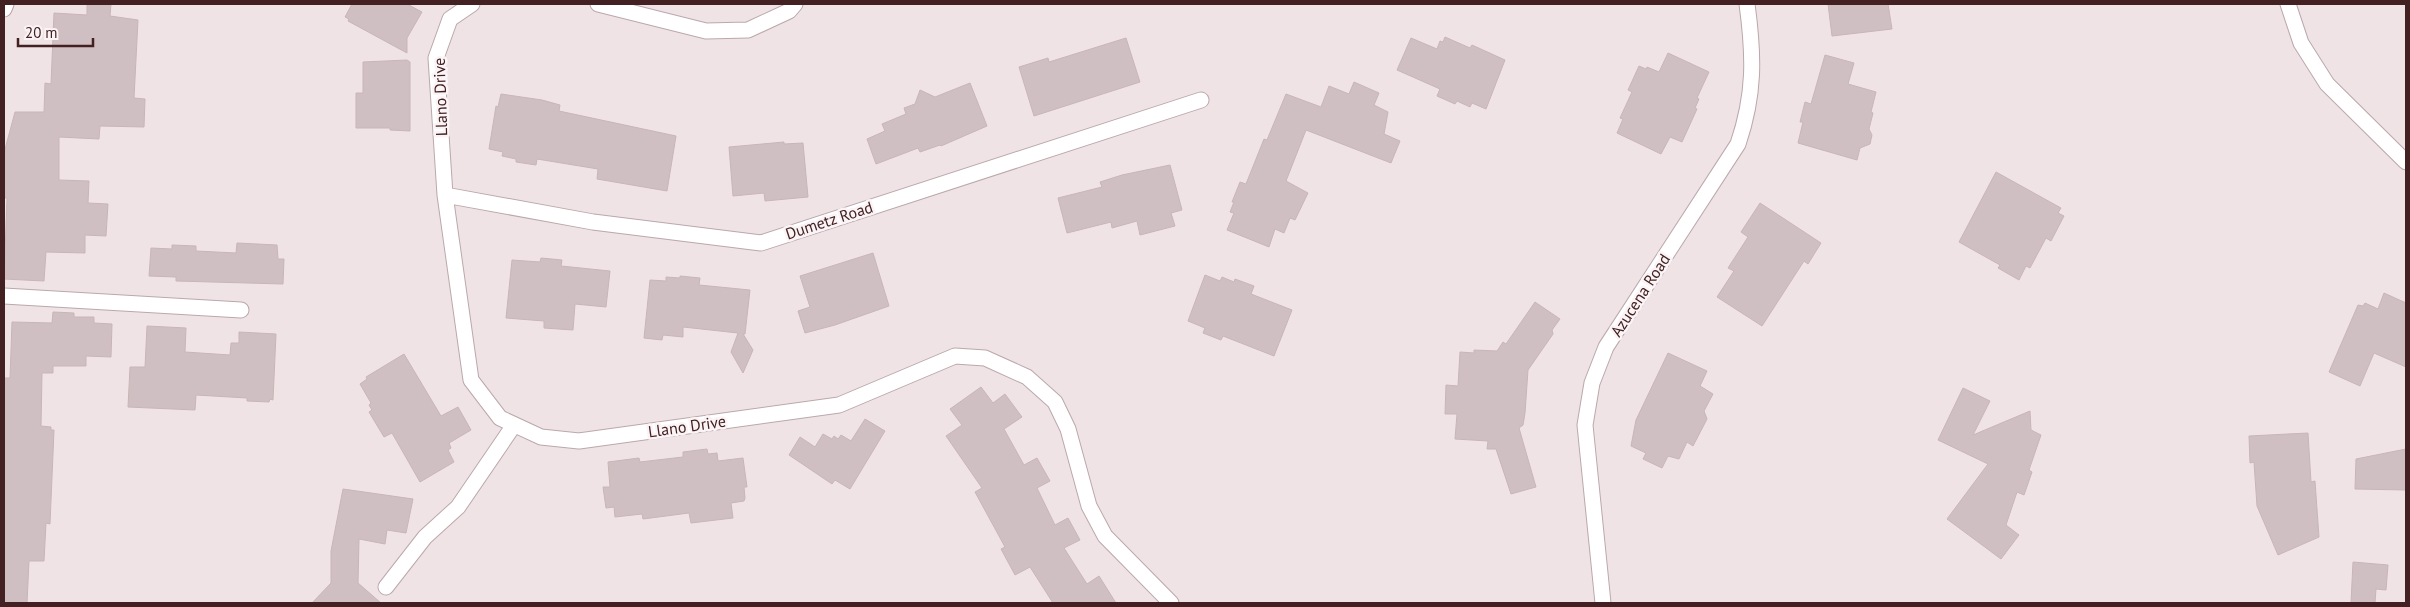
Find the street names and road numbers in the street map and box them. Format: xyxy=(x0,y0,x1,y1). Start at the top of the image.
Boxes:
street label: Llano Drive xyxy=(429,58,451,136)
street label: Dumetz Road xyxy=(783,197,875,243)
street label: Azucena Road xyxy=(1606,250,1674,340)
street label: Llano Drive xyxy=(647,411,727,441)

